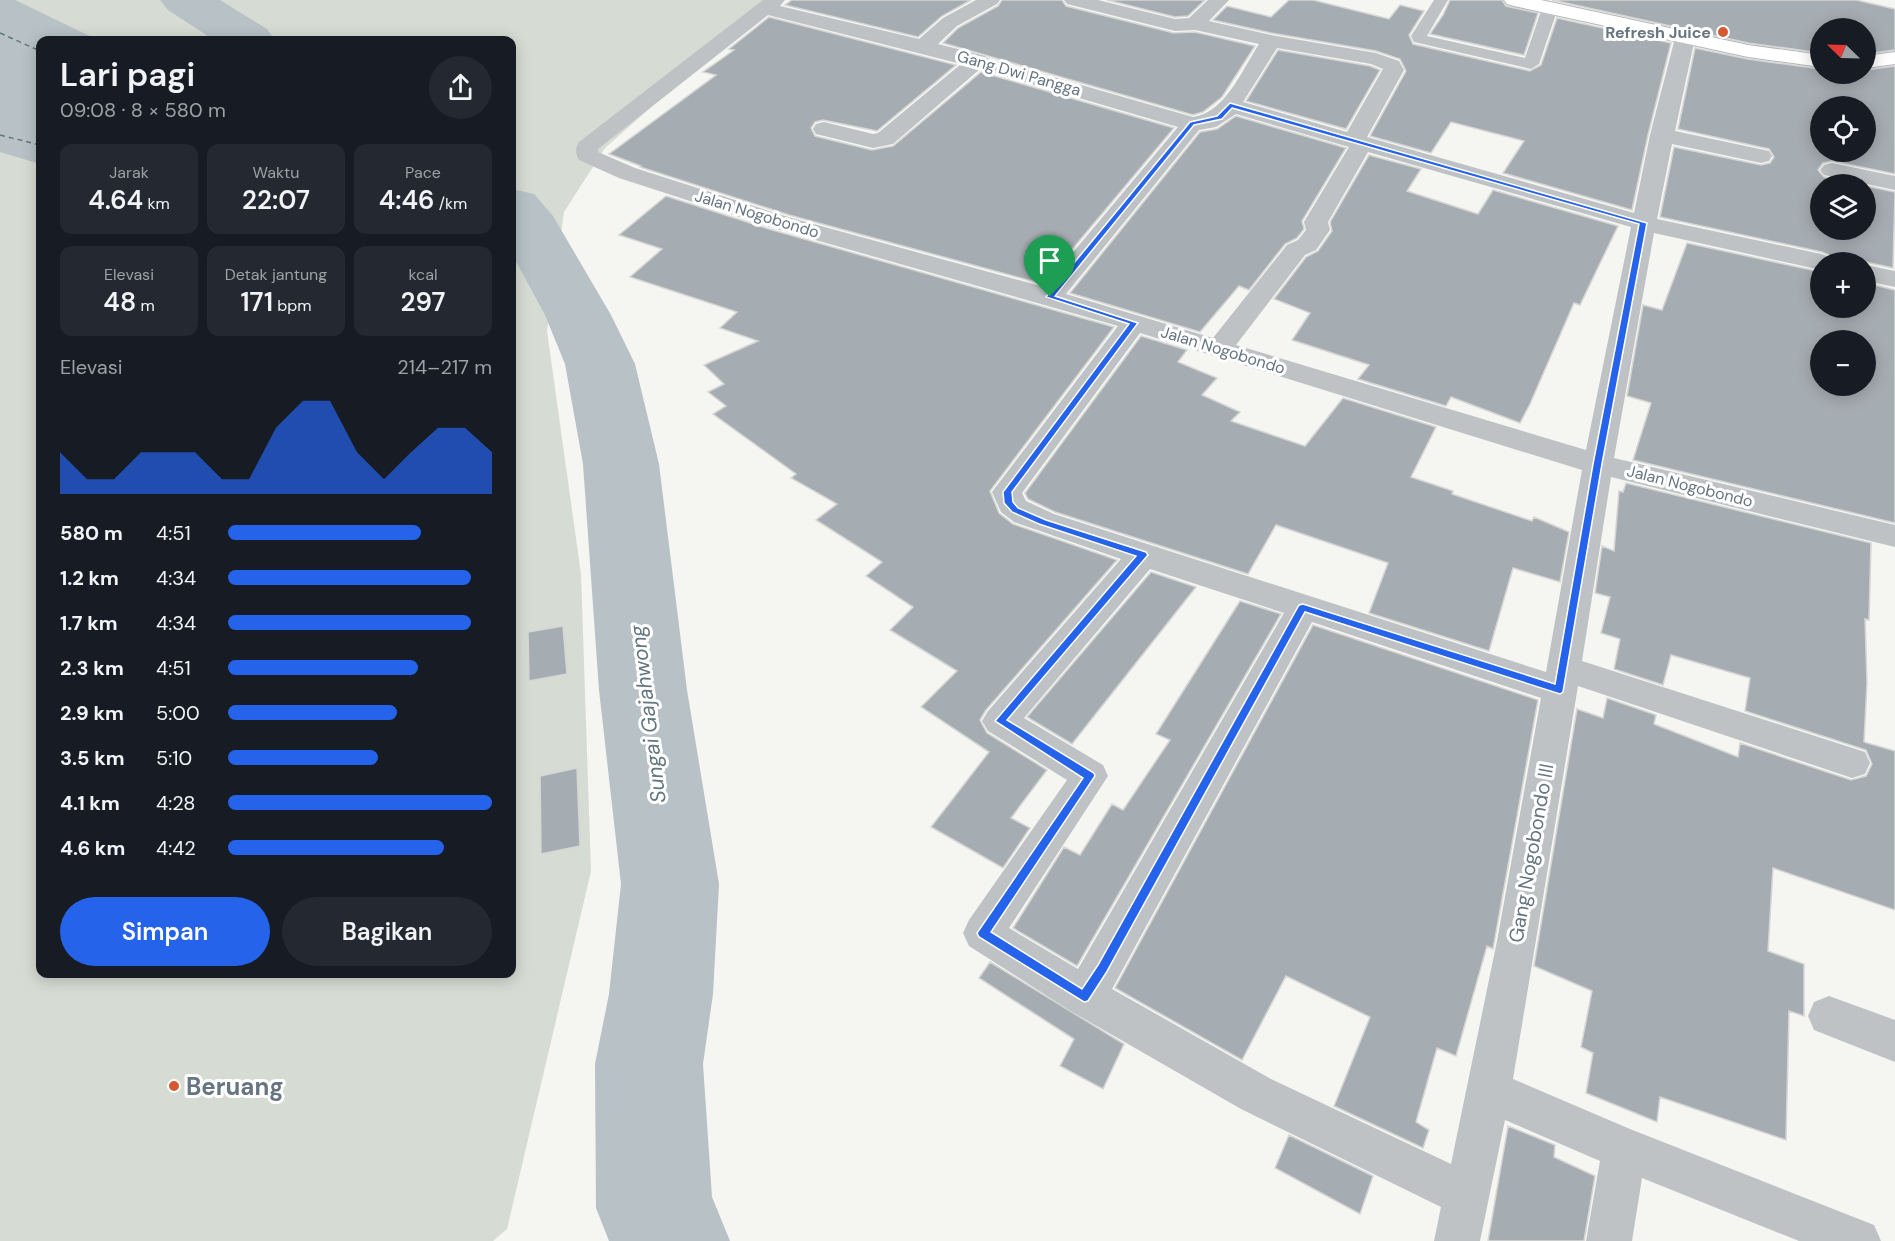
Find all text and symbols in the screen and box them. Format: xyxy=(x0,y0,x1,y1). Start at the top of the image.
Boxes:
north arrow xyxy=(1810,18,1876,84)
map controls xyxy=(1810,18,1876,396)
place label: Refresh Juice xyxy=(1605,22,1711,43)
marker: Refresh Juice xyxy=(1716,25,1730,39)
street label: Gang Dwi Pangga xyxy=(955,45,1083,101)
text: Lari pagi xyxy=(60,53,195,96)
button: share xyxy=(429,56,492,119)
button: locate xyxy=(1810,96,1876,162)
text: 09:08 · 8 × 580 m xyxy=(60,97,226,123)
text: Jarak xyxy=(109,162,149,183)
text: Waktu xyxy=(253,162,299,183)
text: Pace xyxy=(405,162,441,183)
button: layers xyxy=(1810,174,1876,240)
text: 4.64 xyxy=(88,183,143,217)
text: 22:07 xyxy=(242,183,310,217)
text: 4:46 xyxy=(379,183,435,217)
street label: Jalan Nogobondo xyxy=(692,185,822,243)
text: km xyxy=(143,193,170,214)
text: /km xyxy=(435,193,467,214)
pin xyxy=(1024,235,1075,297)
icon: arrive xyxy=(1033,244,1066,277)
button: + xyxy=(1810,252,1876,318)
text: Elevasi xyxy=(104,264,154,285)
text: Detak jantung xyxy=(225,264,327,285)
text: kcal xyxy=(409,264,437,285)
text: 48 xyxy=(103,285,136,319)
text: 171 xyxy=(241,285,273,319)
text: 297 xyxy=(401,285,445,319)
text: m xyxy=(136,295,155,316)
text: bpm xyxy=(273,295,311,316)
street label: Jalan Nogobondo xyxy=(1158,321,1288,379)
button: − xyxy=(1810,330,1876,396)
text: Elevasi xyxy=(60,354,122,380)
text: 214–217 m xyxy=(397,354,492,380)
street label: Jalan Nogobondo xyxy=(1625,460,1755,512)
text: 580 m xyxy=(60,520,123,546)
text: 4:51 xyxy=(156,520,191,546)
text: 1.2 km xyxy=(60,565,119,591)
text: 4:34 xyxy=(156,565,196,591)
text: 1.7 km xyxy=(60,610,118,636)
text: 4:34 xyxy=(156,610,196,636)
water label: Sungai Gajahwong xyxy=(623,623,673,805)
text: 2.3 km xyxy=(60,655,124,681)
text: 4:51 xyxy=(156,655,191,681)
text: 2.9 km xyxy=(60,700,124,726)
text: 5:00 xyxy=(156,700,200,726)
text: 3.5 km xyxy=(60,745,125,771)
text: 5:10 xyxy=(156,745,192,771)
street label: Gang Nogobondo III xyxy=(1502,761,1560,945)
text: 4.1 km xyxy=(60,790,120,816)
text: 4:28 xyxy=(156,790,196,816)
text: 4.6 km xyxy=(60,835,125,861)
text: 4:42 xyxy=(156,835,196,861)
button: Simpan xyxy=(60,897,270,966)
button: Bagikan xyxy=(282,897,492,966)
place label: Beruang xyxy=(186,1071,284,1102)
marker: Beruang xyxy=(167,1079,181,1093)

